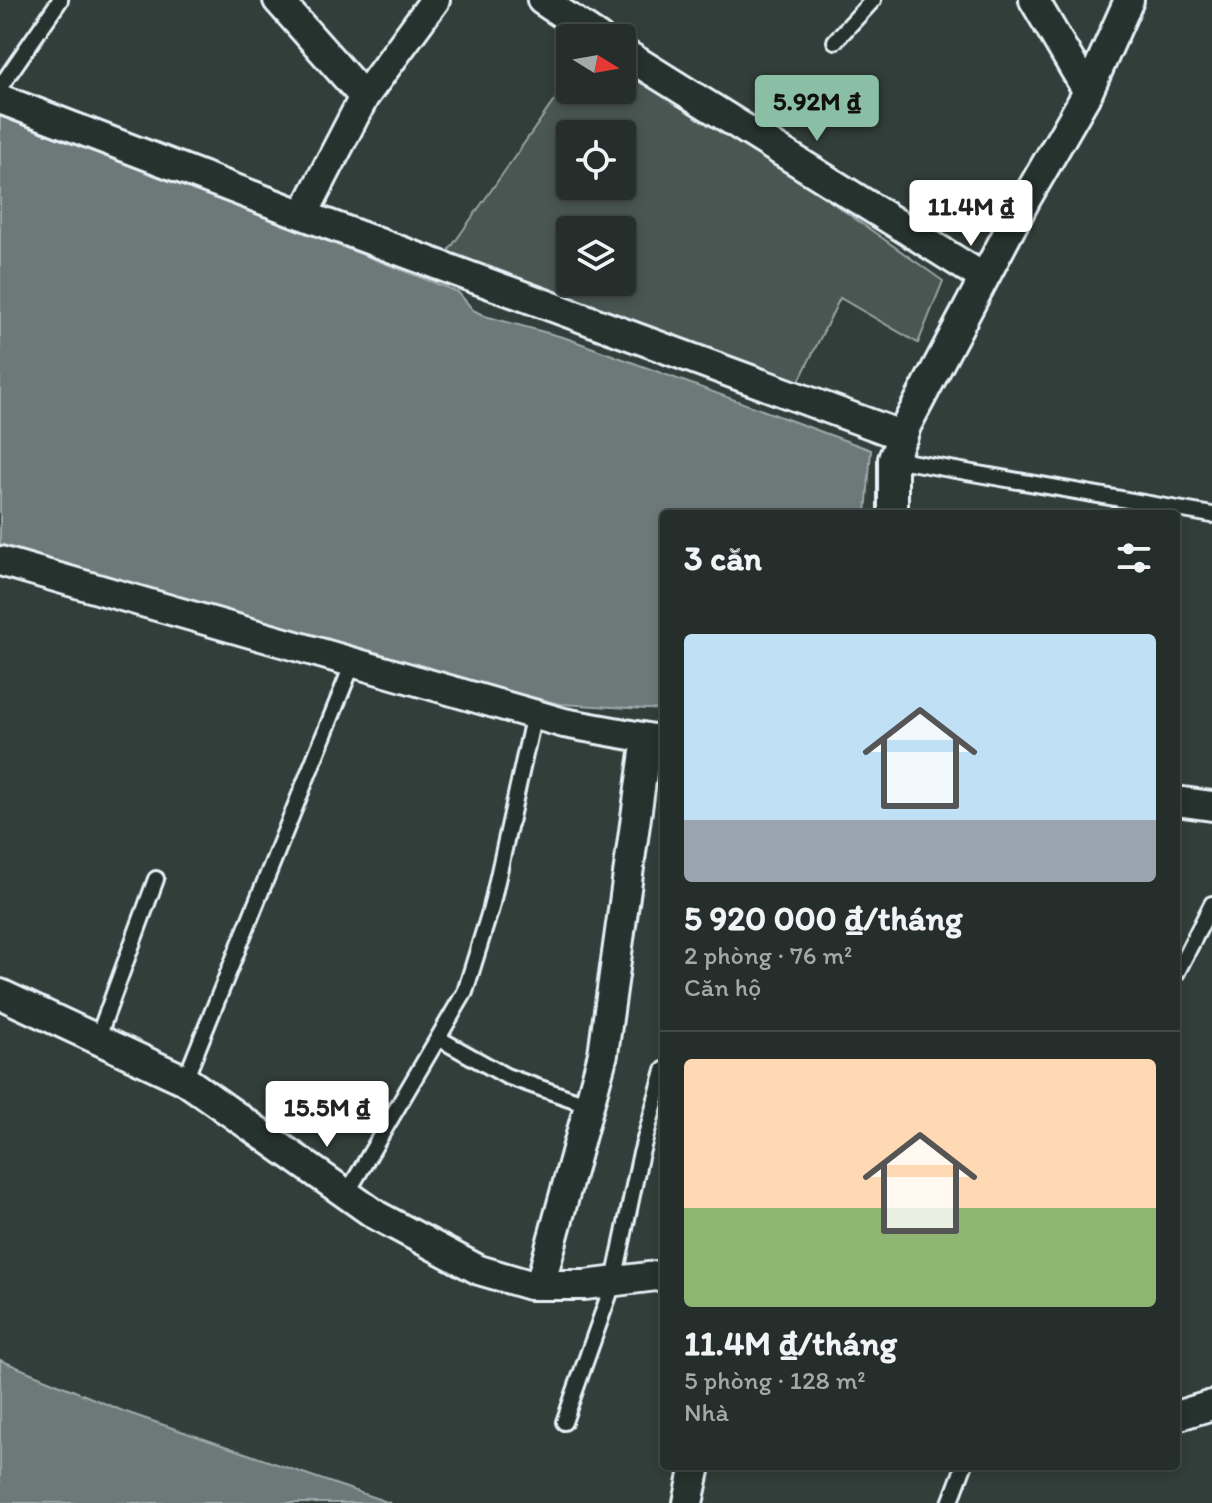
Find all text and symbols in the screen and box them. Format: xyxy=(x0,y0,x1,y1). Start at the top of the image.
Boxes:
north arrow xyxy=(556,24,636,104)
map controls xyxy=(556,24,636,296)
pin: 5.92M ₫ xyxy=(743,75,891,143)
text: 5.92M ₫ xyxy=(773,85,861,117)
button: locate xyxy=(556,120,636,200)
pin: 11.4M ₫ xyxy=(897,180,1045,248)
text: 11.4M ₫ xyxy=(927,190,1015,222)
button: layers xyxy=(556,216,636,296)
icon: filters xyxy=(1112,536,1156,580)
text: 3 căn xyxy=(684,538,762,579)
icon: home xyxy=(848,686,992,830)
text: 5 920 000 ₫/tháng xyxy=(684,898,962,939)
text: 2 phòng · 76 m² xyxy=(684,939,852,971)
text: Căn hộ xyxy=(684,971,761,1003)
pin: 15.5M ₫ xyxy=(253,1081,401,1149)
text: 15.5M ₫ xyxy=(284,1091,370,1123)
icon: home xyxy=(848,1111,992,1255)
text: 11.4M ₫/tháng xyxy=(684,1323,897,1364)
text: 5 phòng · 128 m² xyxy=(684,1364,866,1396)
text: Nhà xyxy=(684,1396,729,1428)

